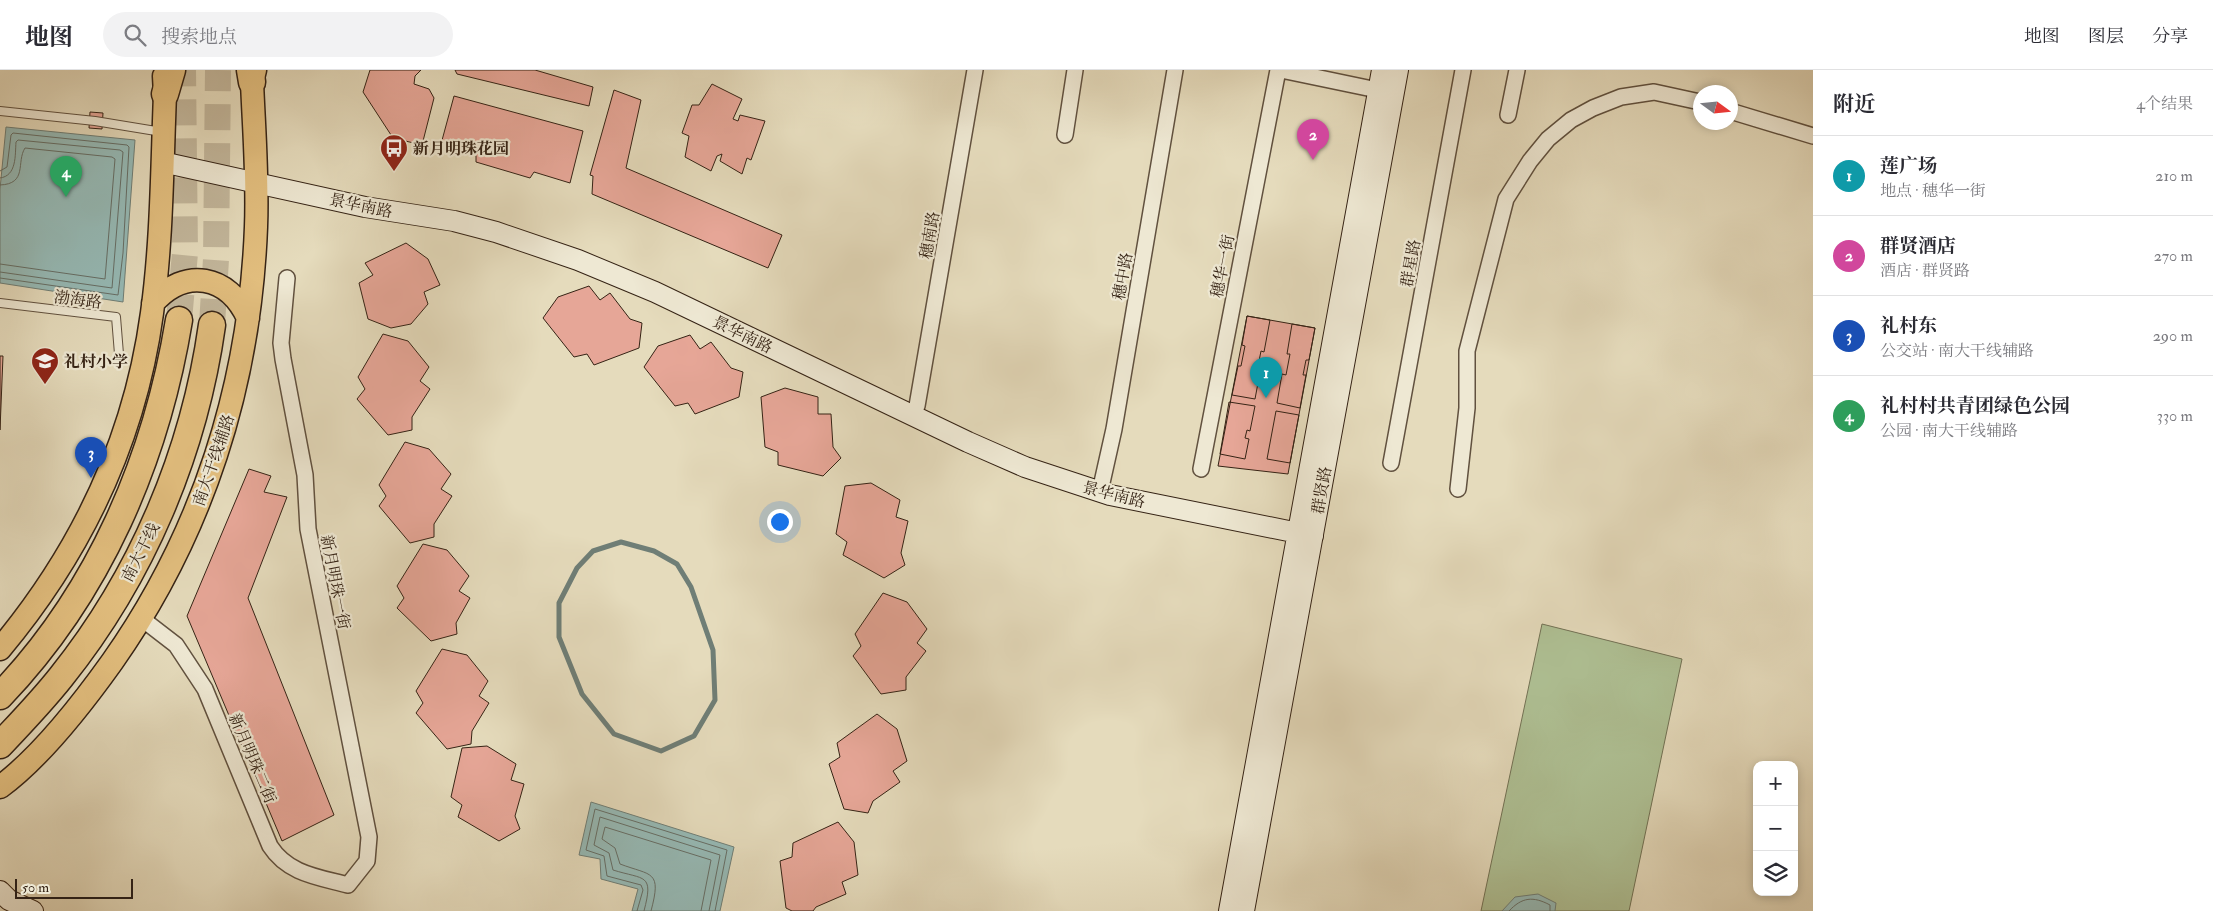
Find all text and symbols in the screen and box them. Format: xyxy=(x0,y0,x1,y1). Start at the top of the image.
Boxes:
search box xyxy=(103,12,453,57)
icon: search xyxy=(121,21,149,49)
text: 地图 xyxy=(25,22,73,53)
text: 搜索地点 xyxy=(161,25,237,49)
text: 地图 xyxy=(2024,25,2060,48)
text: 图层 xyxy=(2088,25,2124,48)
text: 分享 xyxy=(2152,25,2188,48)
north arrow xyxy=(1693,85,1738,130)
text: 附近 xyxy=(1833,91,1875,118)
text: 4个结果 xyxy=(2136,94,2193,114)
pin: 2 xyxy=(1297,119,1329,160)
bus stop icon: 新月明珠花园 xyxy=(379,133,409,172)
place label: 新月明珠花园 xyxy=(413,139,509,159)
text: 莲广场 xyxy=(1880,154,1937,178)
pin: 4 xyxy=(50,156,82,197)
text: 1 xyxy=(1846,166,1852,186)
text: 210 m xyxy=(2155,166,2193,186)
text: 地点 · 穗华一街 xyxy=(1880,181,1986,201)
street label: 景华南路 xyxy=(327,190,394,222)
street label: 穗南路 xyxy=(916,210,944,261)
street label: 穗华一街 xyxy=(1207,233,1239,300)
text: 群贤酒店 xyxy=(1880,234,1956,258)
street label: 群星路 xyxy=(1397,238,1425,289)
text: 2 xyxy=(1845,246,1853,266)
text: 270 m xyxy=(2154,246,2193,266)
street label: 穗中路 xyxy=(1109,251,1137,302)
text: 酒店 · 群贤路 xyxy=(1880,261,1970,281)
street label: 渤海路 xyxy=(53,287,103,313)
street label: 景华南路 xyxy=(709,312,776,358)
text: 礼村东 xyxy=(1880,314,1937,338)
text: 3 xyxy=(1846,326,1852,346)
text: 290 m xyxy=(2153,326,2193,346)
text: 公交站 · 南大干线辅路 xyxy=(1880,341,2034,361)
school or university icon: 礼村小学 xyxy=(30,346,60,385)
place label: 礼村小学 xyxy=(64,352,128,372)
pin: 1 xyxy=(1250,357,1282,398)
text: 礼村村共青团绿色公园 xyxy=(1880,394,2070,418)
text: 4 xyxy=(1845,406,1853,426)
text: 330 m xyxy=(2157,406,2193,426)
street label: 南大干线辅路 xyxy=(189,412,239,509)
text: 公园 · 南大干线辅路 xyxy=(1880,421,2018,441)
pin: 3 xyxy=(75,437,107,478)
street label: 群贤路 xyxy=(1308,465,1336,516)
street label: 景华南路 xyxy=(1080,478,1147,512)
your location xyxy=(767,509,793,535)
street label: 南大干线 xyxy=(117,519,164,586)
street label: 新月明珠一街 xyxy=(316,533,354,631)
street label: 新月明珠二街 xyxy=(224,710,280,806)
map controls xyxy=(1753,761,1798,896)
button: + xyxy=(1753,761,1798,806)
button: − xyxy=(1753,806,1798,851)
button: layers xyxy=(1753,851,1798,896)
scale bar xyxy=(15,876,132,899)
text: 50 m xyxy=(22,879,49,896)

